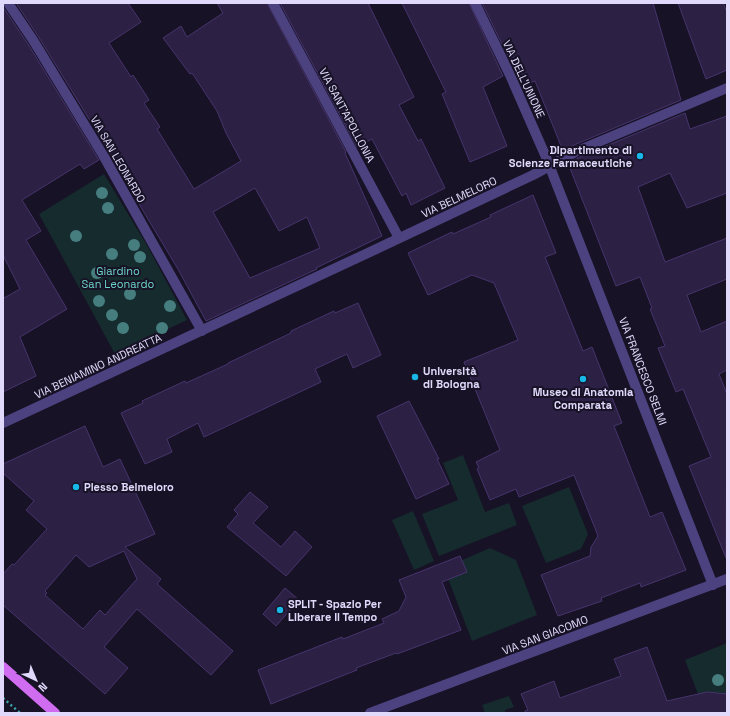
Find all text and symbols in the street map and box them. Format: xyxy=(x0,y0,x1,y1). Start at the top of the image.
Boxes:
street label: VIA DELL'UNIONE xyxy=(500,38,548,120)
street label: VIA SANT'APOLLONIA xyxy=(316,65,378,165)
street label: VIA SAN LEONARDO xyxy=(87,113,149,205)
place label: Dipartimento di Scienze Farmaceutiche xyxy=(509,143,632,170)
marker: Dipartimento di Scienze Farmaceutiche xyxy=(635,151,645,161)
street label: VIA BELMELORO xyxy=(419,173,499,221)
park label: Giardino San Leonardo xyxy=(82,264,155,291)
street label: VIA FRANCESCO SELMI xyxy=(616,315,670,427)
street label: VIA BENIAMINO ANDREATTA xyxy=(32,330,164,402)
place label: Università di Bologna xyxy=(423,364,480,391)
marker: Università di Bologna xyxy=(410,372,420,382)
marker: Museo di Anatomia Comparata xyxy=(578,374,588,384)
place label: Museo di Anatomia Comparata xyxy=(533,385,634,412)
place label: Plesso Belmeloro xyxy=(84,480,174,494)
marker: Plesso Belmeloro xyxy=(71,482,81,492)
place label: SPLIT - Spazio Per Liberare Il Tempo xyxy=(288,597,382,624)
marker: SPLIT - Spazio Per Liberare Il Tempo xyxy=(275,605,285,615)
street label: VIA SAN GIACOMO xyxy=(500,612,590,658)
north arrow xyxy=(16,660,56,700)
text: N xyxy=(35,680,50,695)

